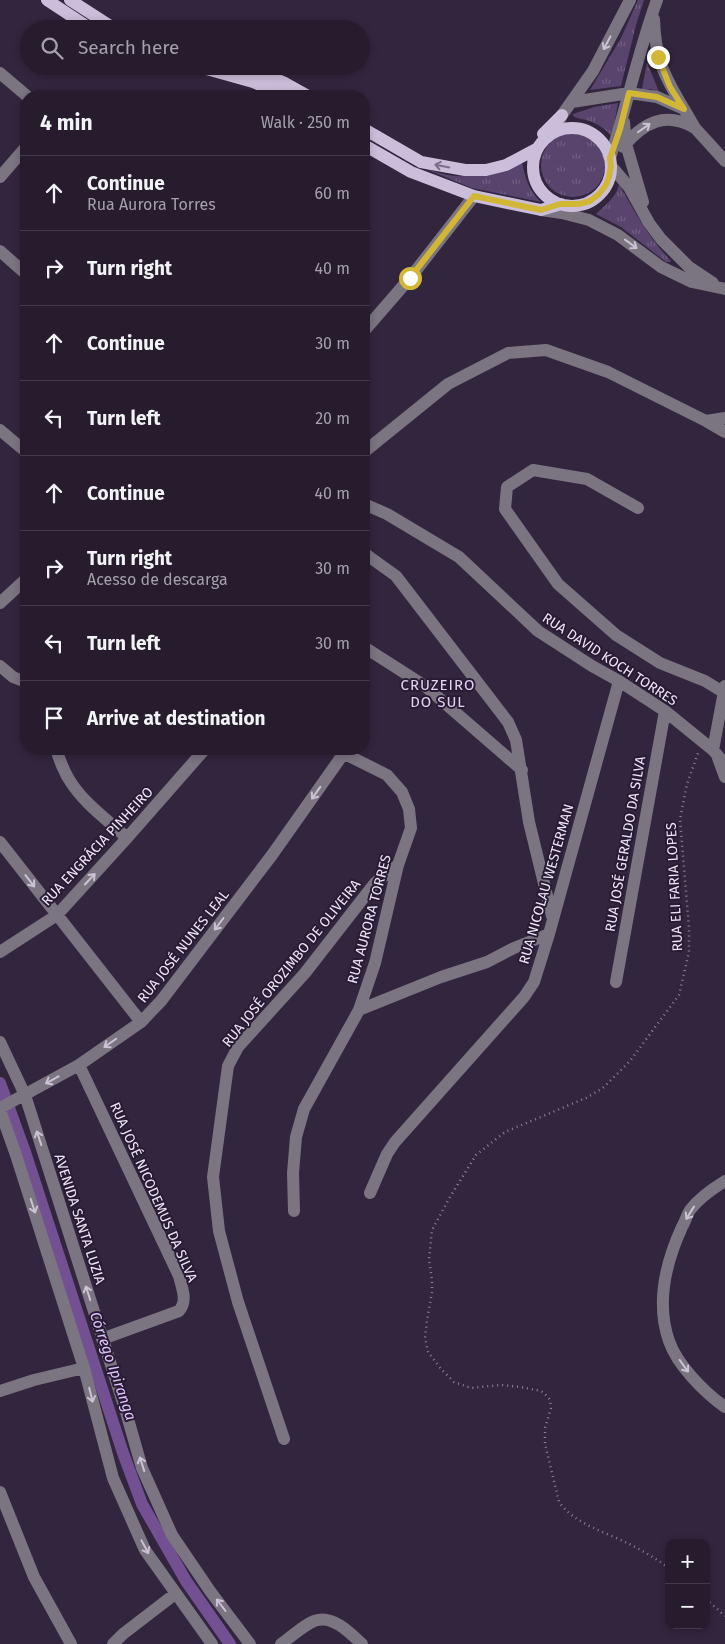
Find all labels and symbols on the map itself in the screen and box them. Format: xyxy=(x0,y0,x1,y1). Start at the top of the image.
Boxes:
one-way arrow xyxy=(602,35,611,50)
route end xyxy=(647,46,670,69)
one-way arrow xyxy=(637,123,651,133)
one-way arrow xyxy=(434,160,450,170)
one-way arrow xyxy=(624,239,637,250)
route start xyxy=(399,267,422,290)
street label: RUA DAVID KOCH TORRES xyxy=(539,609,681,710)
district label: CRUZEIRO DO SUL xyxy=(401,676,475,711)
street label: RUA JOSÉ GERALDO DA SILVA xyxy=(601,755,649,933)
street label: RUA ENGRÁCIA PINHEIRO xyxy=(37,783,157,909)
one-way arrow xyxy=(311,786,321,800)
street label: RUA NICOLAU WESTERMAN xyxy=(515,802,578,966)
street label: RUA ELI FARIA LOPES xyxy=(663,822,686,952)
street label: RUA AURORA TORRES xyxy=(344,852,395,986)
one-way arrow xyxy=(84,872,96,885)
one-way arrow xyxy=(25,874,36,887)
street label: RUA JOSÉ OROZIMBO DE OLIVEIRA xyxy=(218,876,364,1050)
street label: RUA JOSÉ NUNES LEAL xyxy=(133,886,233,1006)
one-way arrow xyxy=(214,917,225,930)
one-way arrow xyxy=(103,1038,117,1048)
one-way arrow xyxy=(45,1076,60,1086)
street label: RUA JOSÉ NICODEMUS DA SILVA xyxy=(106,1099,202,1285)
one-way arrow xyxy=(33,1130,43,1146)
street label: AVENIDA SANTA LUZIA xyxy=(50,1152,109,1286)
one-way arrow xyxy=(28,1198,38,1214)
one-way arrow xyxy=(684,1206,694,1220)
one-way arrow xyxy=(82,1285,92,1301)
water label: Córrego Ipiranga xyxy=(86,1309,140,1423)
one-way arrow xyxy=(678,1359,689,1372)
one-way arrow xyxy=(87,1386,96,1402)
one-way arrow xyxy=(136,1457,146,1473)
one-way arrow xyxy=(140,1540,150,1555)
one-way arrow xyxy=(216,1598,226,1612)

